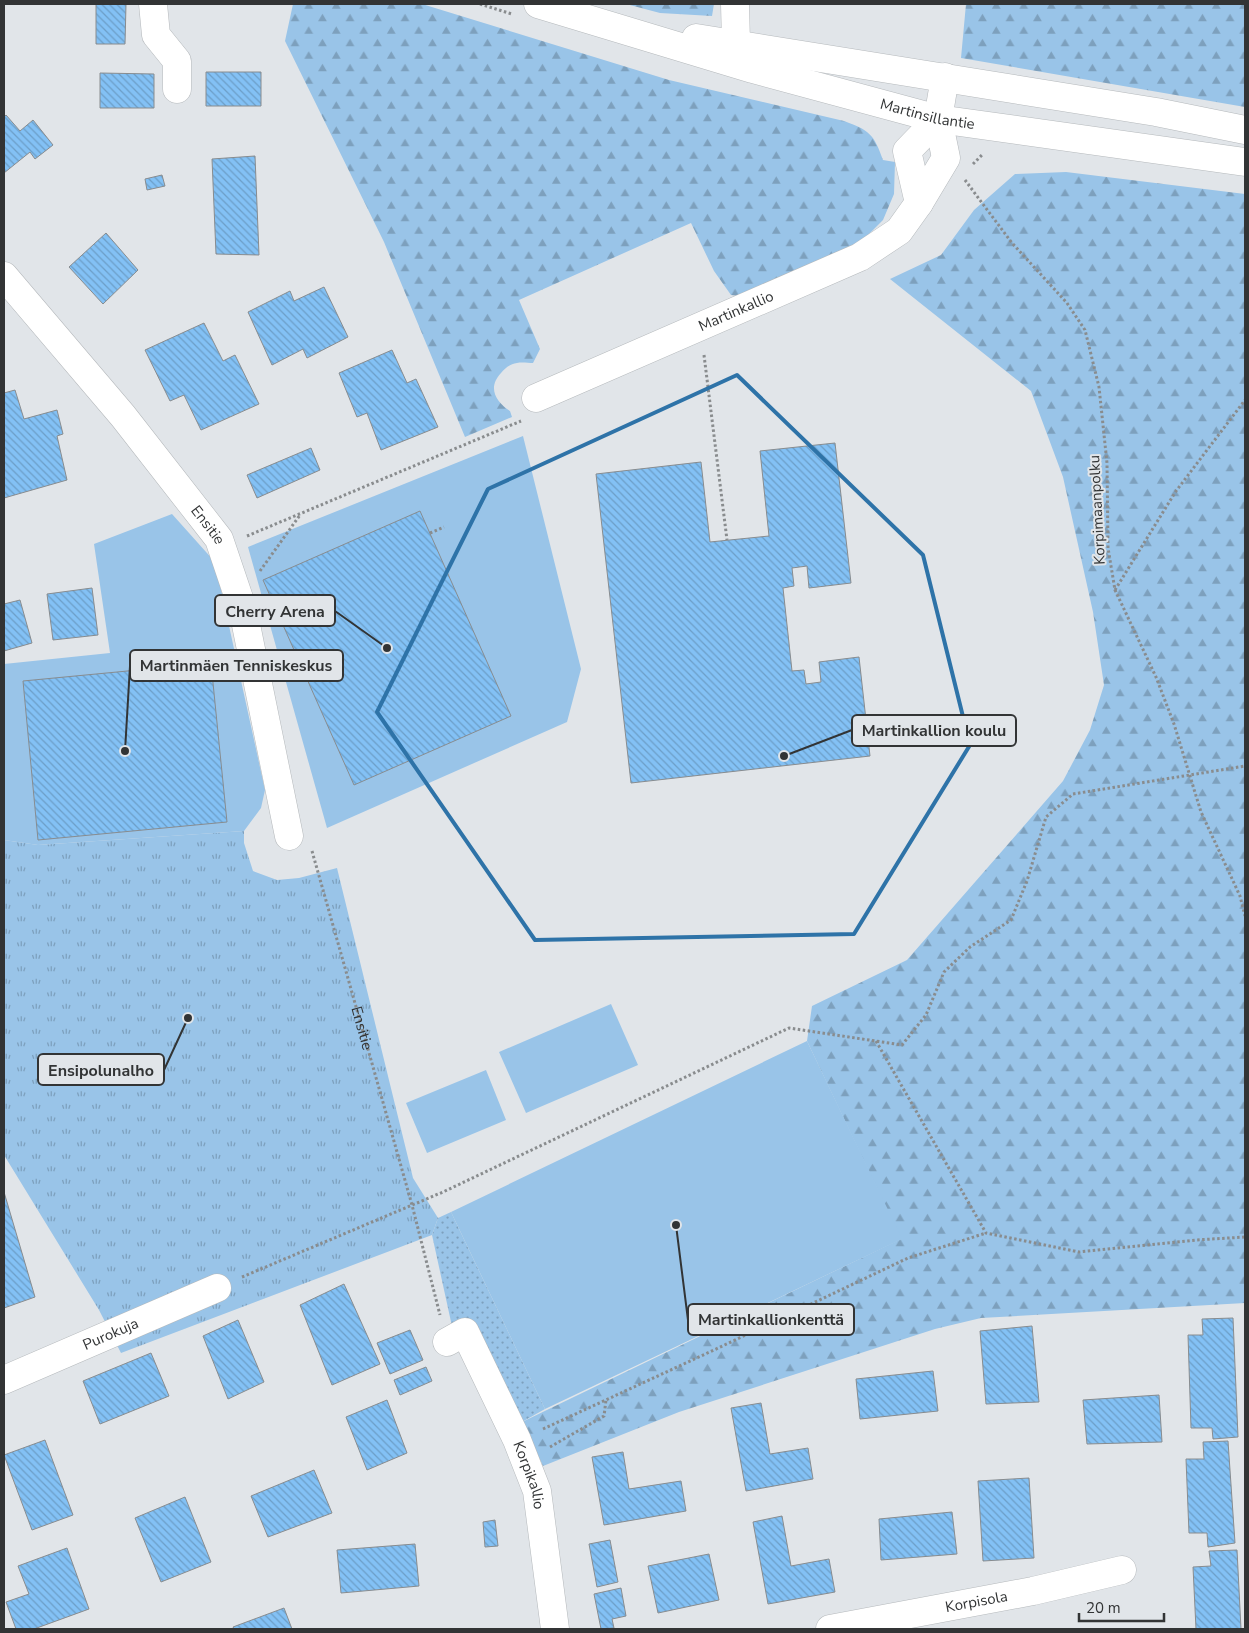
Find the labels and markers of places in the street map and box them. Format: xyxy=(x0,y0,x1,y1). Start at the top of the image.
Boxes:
callout: Cherry Arena xyxy=(215,595,335,626)
callout: Martinmäen Tenniskeskus xyxy=(130,650,343,681)
callout: Martinkallion koulu xyxy=(852,715,1016,746)
callout: Ensipolunalho xyxy=(38,1054,164,1085)
callout: Martinkallionkenttä xyxy=(688,1304,854,1335)

